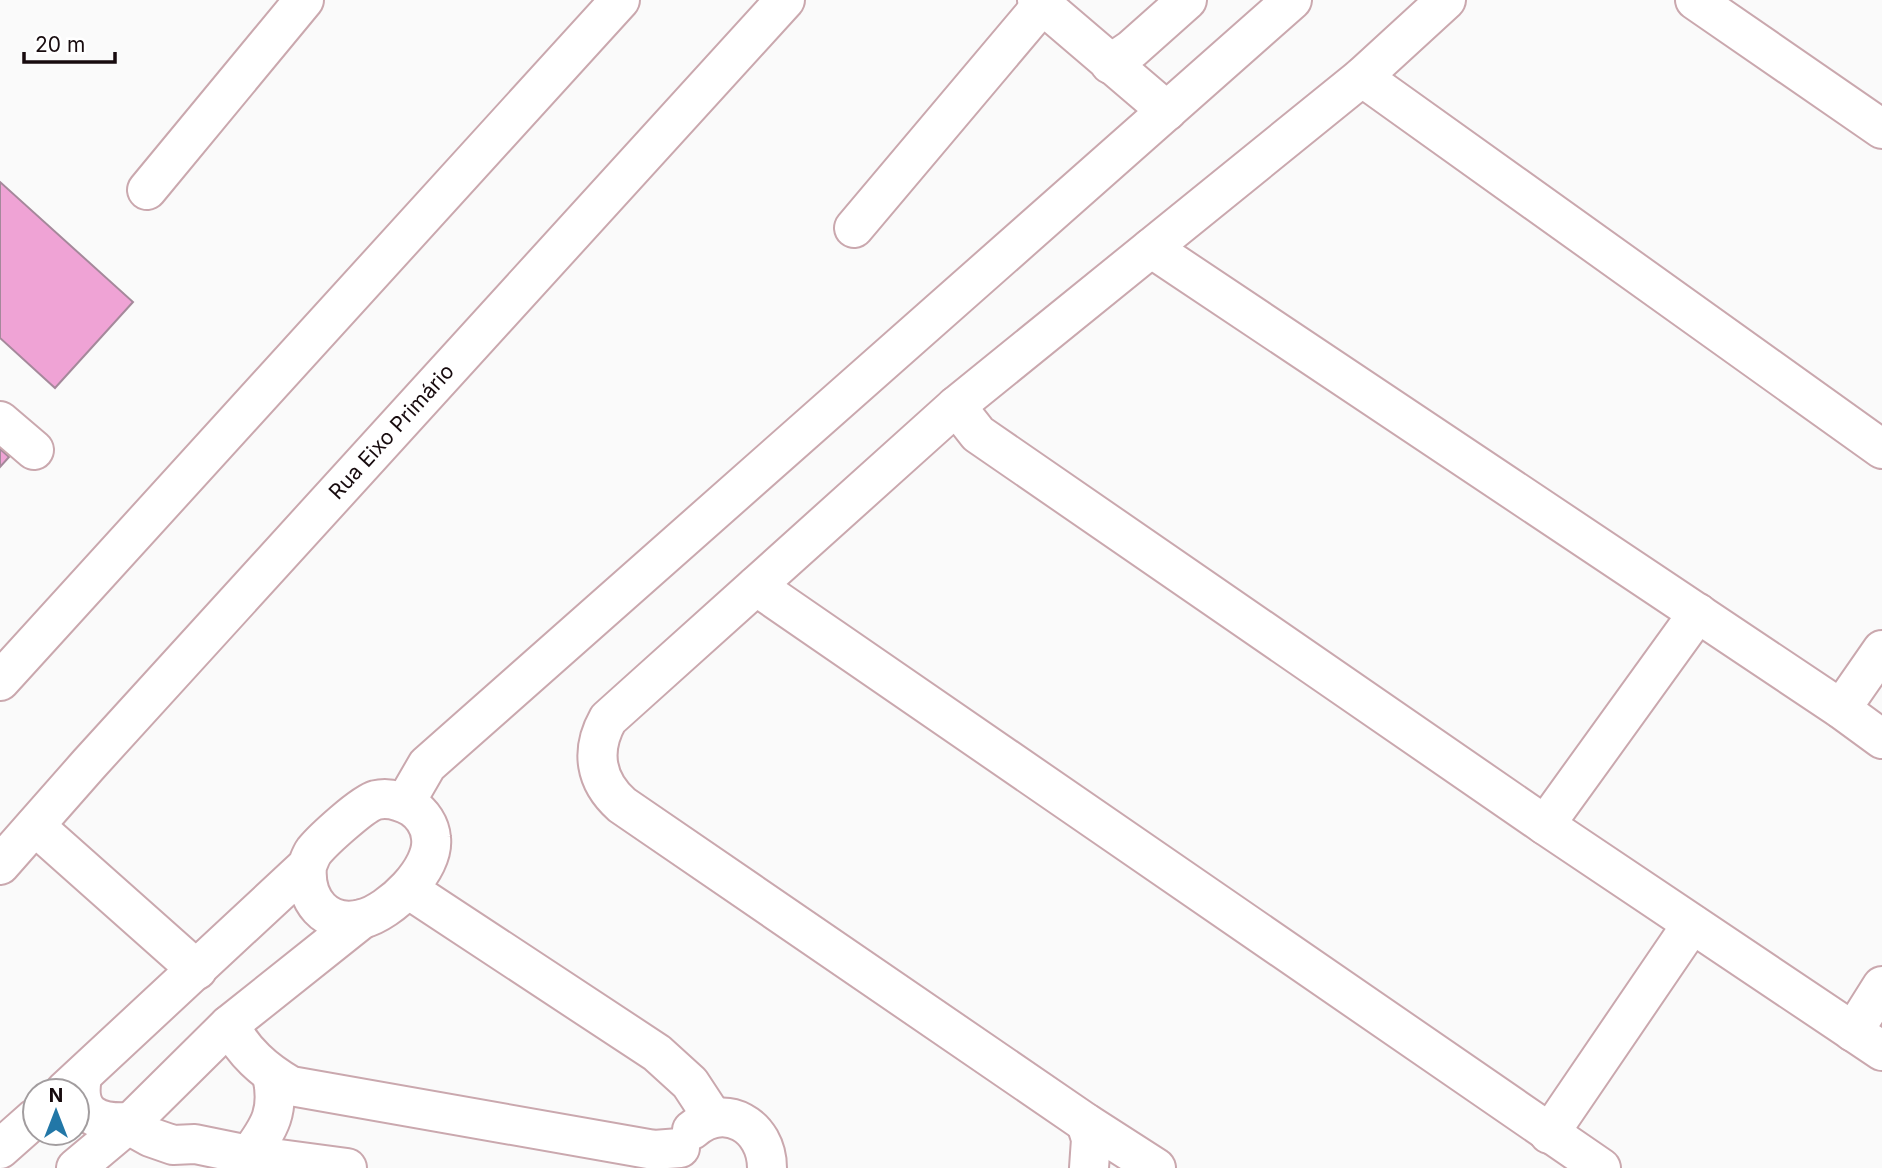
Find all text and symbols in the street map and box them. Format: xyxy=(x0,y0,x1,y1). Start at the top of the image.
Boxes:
scale bar xyxy=(24,21,116,65)
text: 20 m xyxy=(35,32,85,57)
street label: Rua Eixo Primário xyxy=(324,359,459,504)
north arrow xyxy=(21,1077,91,1147)
text: N xyxy=(49,1084,63,1107)

